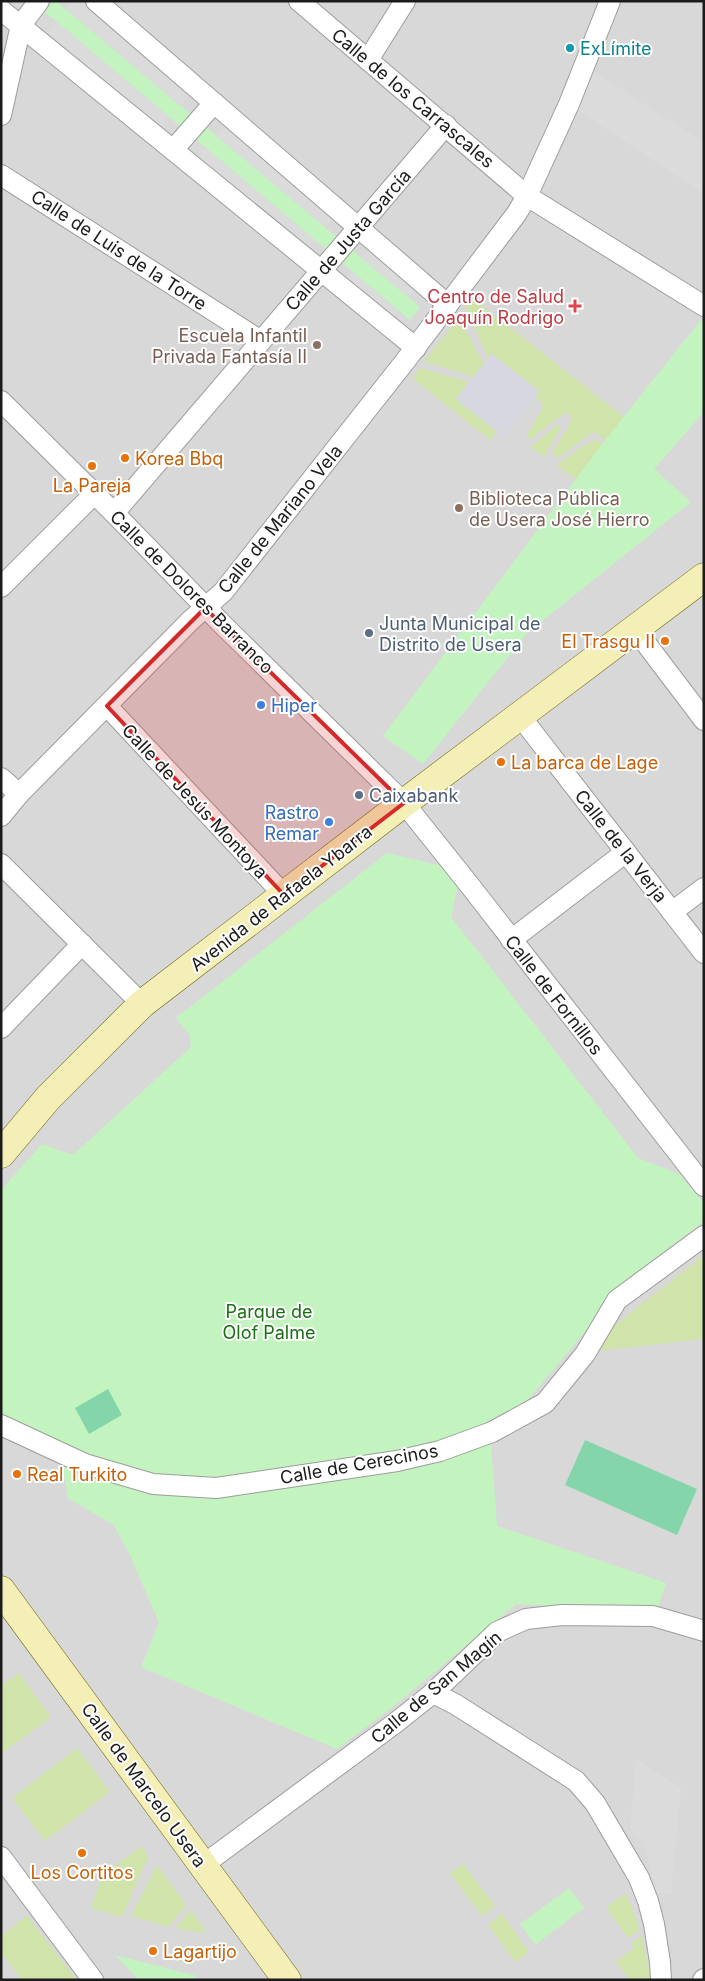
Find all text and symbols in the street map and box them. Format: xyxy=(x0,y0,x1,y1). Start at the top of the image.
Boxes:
street label: Calle de los Carrascales xyxy=(328,24,498,172)
place label: ExLímite xyxy=(580,38,652,59)
marker: ExLímite xyxy=(564,42,576,54)
street label: Calle de Justa García xyxy=(281,165,415,315)
street label: Calle de Luis de la Torre xyxy=(27,185,211,315)
place label: Centro de Salud Joaquín Rodrigo xyxy=(425,286,564,328)
marker: Centro de Salud Joaquín Rodrigo xyxy=(568,299,582,313)
place label: Escuela Infantil Privada Fantasía II xyxy=(152,325,307,367)
marker: Escuela Infantil Privada Fantasía II xyxy=(311,339,323,351)
street label: Calle de Mariano Vela xyxy=(214,441,346,597)
place label: Korea Bbq xyxy=(135,448,223,469)
marker: Korea Bbq xyxy=(119,452,131,464)
marker: La Pareja xyxy=(86,460,98,472)
place label: La Pareja xyxy=(53,475,131,496)
place label: Biblioteca Pública de Usera José Hierro xyxy=(469,488,650,530)
marker: Biblioteca Pública de Usera José Hierro xyxy=(453,502,465,514)
street label: Calle de Dolores Barranco xyxy=(106,506,278,678)
place label: Junta Municipal de Distrito de Usera xyxy=(379,613,540,655)
marker: Junta Municipal de Distrito de Usera xyxy=(363,627,375,639)
place label: El Trasgu II xyxy=(561,631,655,652)
marker: El Trasgu II xyxy=(659,635,671,647)
place label: Hiper xyxy=(271,695,317,716)
marker: Hiper xyxy=(255,699,267,711)
street label: Calle de Jesús Montoya xyxy=(118,719,272,883)
place label: La barca de Lage xyxy=(511,752,658,773)
marker: La barca de Lage xyxy=(495,756,507,768)
place label: Caixabank xyxy=(369,785,458,806)
street label: Calle de la Verja xyxy=(571,785,671,907)
marker: Caixabank xyxy=(353,789,365,801)
place label: Rastro Remar xyxy=(265,802,319,844)
marker: Rastro Remar xyxy=(323,816,335,828)
street label: Avenida de Rafaela Ybarra xyxy=(186,821,376,975)
street label: Calle de Fornillos xyxy=(501,931,607,1059)
park label: Parque de Olof Palme xyxy=(223,1301,315,1343)
street label: Calle de Cerecinos xyxy=(278,1440,440,1488)
place label: Real Turkito xyxy=(27,1464,127,1485)
marker: Real Turkito xyxy=(11,1468,23,1480)
street label: Calle de San Magín xyxy=(366,1626,506,1748)
street label: Calle de Marcelo Usera xyxy=(77,1699,211,1871)
marker: Los Cortitos xyxy=(76,1847,88,1859)
place label: Los Cortitos xyxy=(31,1862,133,1883)
place label: Lagartijo xyxy=(163,1941,237,1962)
marker: Lagartijo xyxy=(147,1945,159,1957)

